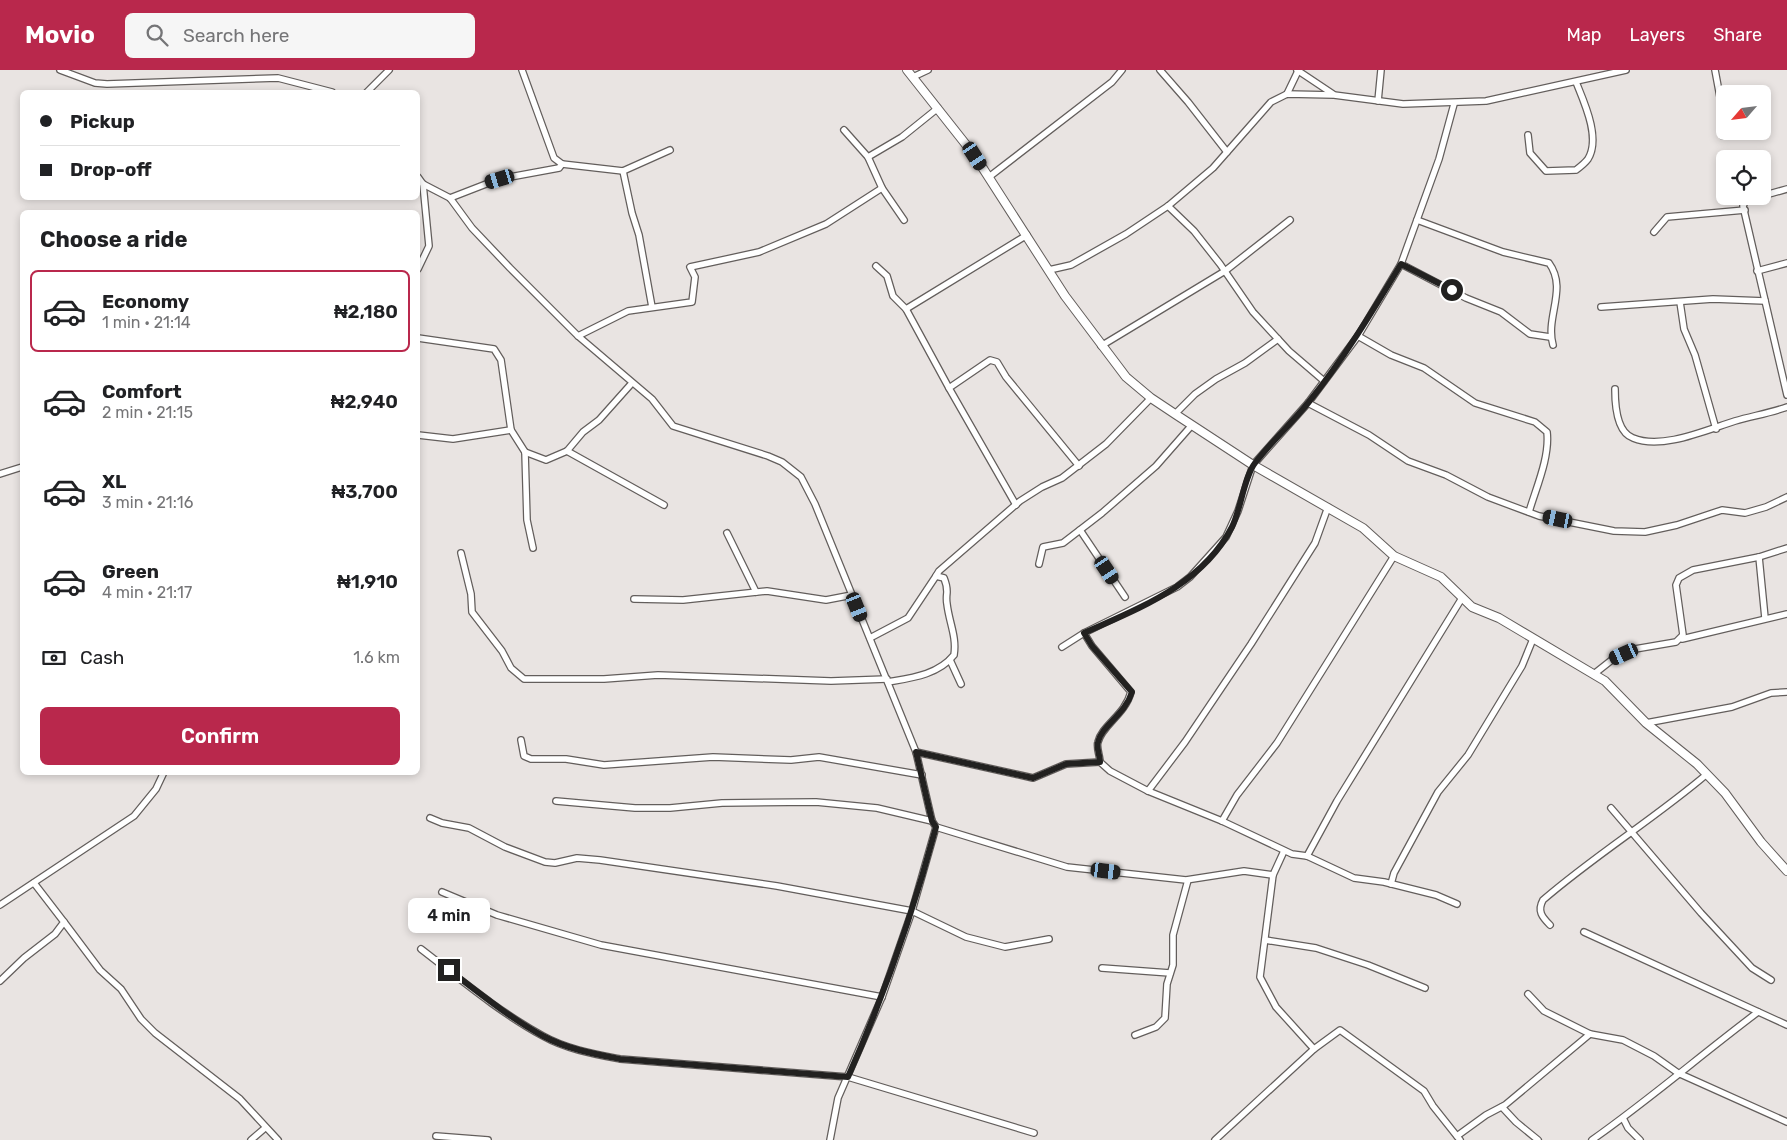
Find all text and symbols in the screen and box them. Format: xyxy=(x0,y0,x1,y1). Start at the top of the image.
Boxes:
search box xyxy=(125,13,475,58)
text: Movio xyxy=(25,21,95,49)
icon: search xyxy=(143,21,171,49)
text: Search here xyxy=(183,24,289,47)
text: Map xyxy=(1567,24,1602,46)
text: Layers xyxy=(1630,24,1685,46)
text: Share xyxy=(1713,24,1762,46)
north arrow xyxy=(1716,85,1771,140)
map controls xyxy=(1716,85,1771,205)
text: Pickup xyxy=(70,110,135,133)
car xyxy=(960,139,989,173)
button: locate xyxy=(1716,150,1771,205)
text: Drop-off xyxy=(70,158,152,181)
car xyxy=(483,167,516,191)
text: Choose a ride xyxy=(40,226,187,253)
route start xyxy=(1441,279,1463,301)
icon: car xyxy=(42,289,87,334)
text: Economy xyxy=(102,290,189,313)
text: ₦2,180 xyxy=(334,300,398,323)
text: 1 min · 21:14 xyxy=(102,313,191,332)
icon: car xyxy=(42,379,87,424)
text: Comfort xyxy=(102,380,182,403)
text: ₦2,940 xyxy=(331,390,398,413)
text: 2 min · 21:15 xyxy=(102,403,193,422)
icon: car xyxy=(42,469,87,514)
text: XL xyxy=(102,470,126,493)
text: ₦3,700 xyxy=(331,480,398,503)
text: 3 min · 21:16 xyxy=(102,493,193,512)
car xyxy=(1541,509,1574,529)
car xyxy=(1092,553,1121,587)
icon: car xyxy=(42,559,87,604)
text: Green xyxy=(102,560,159,583)
text: ₦1,910 xyxy=(337,570,398,593)
text: 4 min · 21:17 xyxy=(102,583,192,602)
car xyxy=(844,590,869,624)
car xyxy=(1607,641,1640,667)
icon: cash xyxy=(40,644,68,672)
text: Cash xyxy=(80,646,124,669)
text: 1.6 km xyxy=(353,648,400,667)
button: Confirm xyxy=(40,707,400,765)
car xyxy=(1090,862,1121,880)
callout: 4 min xyxy=(408,898,490,932)
text: 4 min xyxy=(427,906,471,925)
route end xyxy=(438,959,460,981)

